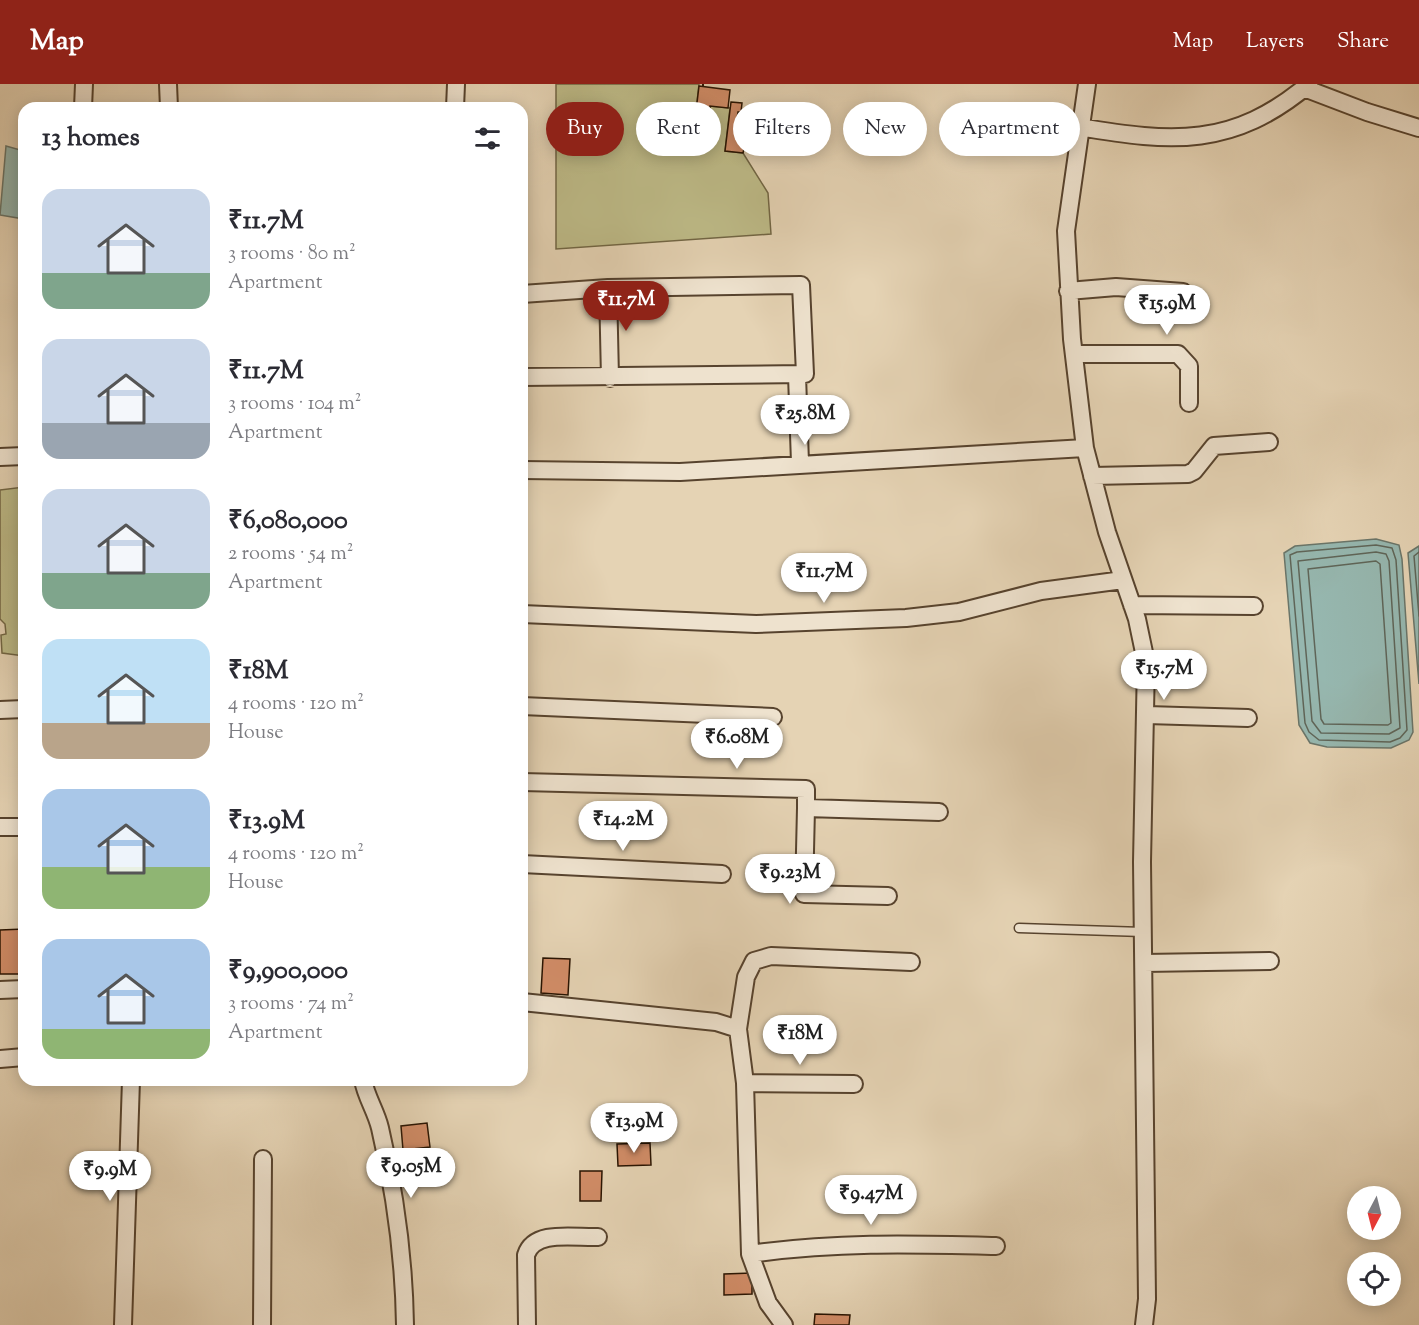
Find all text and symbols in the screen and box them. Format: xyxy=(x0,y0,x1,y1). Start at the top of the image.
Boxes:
text: Map xyxy=(30,22,84,62)
text: Map xyxy=(1173,27,1213,57)
text: Layers xyxy=(1246,27,1304,57)
text: Share xyxy=(1337,27,1389,57)
chip: Buy xyxy=(546,102,624,156)
chip: Rent xyxy=(636,102,721,156)
chip: Filters xyxy=(733,102,831,156)
chip: New xyxy=(843,102,927,156)
chip: Apartment xyxy=(939,102,1080,156)
text: 13 homes xyxy=(42,120,140,157)
icon: filters xyxy=(471,122,504,155)
text: ₹11.7M xyxy=(228,203,304,240)
icon: home xyxy=(90,213,162,285)
text: 3 rooms · 80 m² xyxy=(228,240,356,269)
text: Apartment xyxy=(228,269,323,298)
pin: ₹11.7M xyxy=(577,281,675,332)
pin: ₹15.9M xyxy=(1118,285,1216,336)
text: ₹11.7M xyxy=(597,286,655,315)
text: ₹15.9M xyxy=(1138,290,1196,319)
text: ₹11.7M xyxy=(228,353,304,390)
icon: home xyxy=(90,363,162,435)
text: 3 rooms · 104 m² xyxy=(228,390,362,419)
pin: ₹25.8M xyxy=(756,395,854,446)
text: ₹25.8M xyxy=(775,400,835,429)
text: Apartment xyxy=(228,419,323,448)
text: ₹6,080,000 xyxy=(228,503,348,540)
icon: home xyxy=(90,513,162,585)
text: 2 rooms · 54 m² xyxy=(228,540,353,569)
pin: ₹11.7M xyxy=(775,553,873,604)
text: ₹11.7M xyxy=(795,558,853,587)
text: Apartment xyxy=(228,569,323,598)
pin: ₹15.7M xyxy=(1115,650,1213,701)
text: ₹18M xyxy=(228,653,288,690)
text: ₹15.7M xyxy=(1135,655,1193,684)
icon: home xyxy=(90,663,162,735)
text: 4 rooms · 120 m² xyxy=(228,690,364,719)
text: House xyxy=(228,719,283,748)
pin: ₹6.08M xyxy=(688,719,786,770)
text: ₹6.08M xyxy=(705,724,769,753)
pin: ₹14.2M xyxy=(574,801,672,852)
text: ₹13.9M xyxy=(228,803,305,840)
text: ₹14.2M xyxy=(592,806,654,835)
icon: home xyxy=(90,813,162,885)
text: 4 rooms · 120 m² xyxy=(228,840,364,869)
pin: ₹9.23M xyxy=(741,854,839,905)
text: ₹9.23M xyxy=(759,859,821,888)
text: House xyxy=(228,869,283,898)
text: ₹9,900,000 xyxy=(228,953,348,990)
icon: home xyxy=(90,963,162,1035)
text: 3 rooms · 74 m² xyxy=(228,990,354,1019)
pin: ₹18M xyxy=(764,1015,836,1066)
text: Apartment xyxy=(228,1019,323,1048)
text: ₹18M xyxy=(777,1020,823,1049)
pin: ₹13.9M xyxy=(585,1103,683,1154)
text: ₹13.9M xyxy=(604,1108,664,1137)
pin: ₹9.05M xyxy=(362,1148,460,1199)
pin: ₹9.9M xyxy=(68,1151,152,1202)
text: ₹9.05M xyxy=(380,1153,442,1182)
text: ₹9.9M xyxy=(83,1156,137,1185)
pin: ₹9.47M xyxy=(822,1175,920,1226)
text: ₹9.47M xyxy=(839,1180,903,1209)
north arrow xyxy=(1347,1186,1401,1240)
map controls xyxy=(1347,1186,1401,1306)
button: locate xyxy=(1347,1252,1401,1306)

